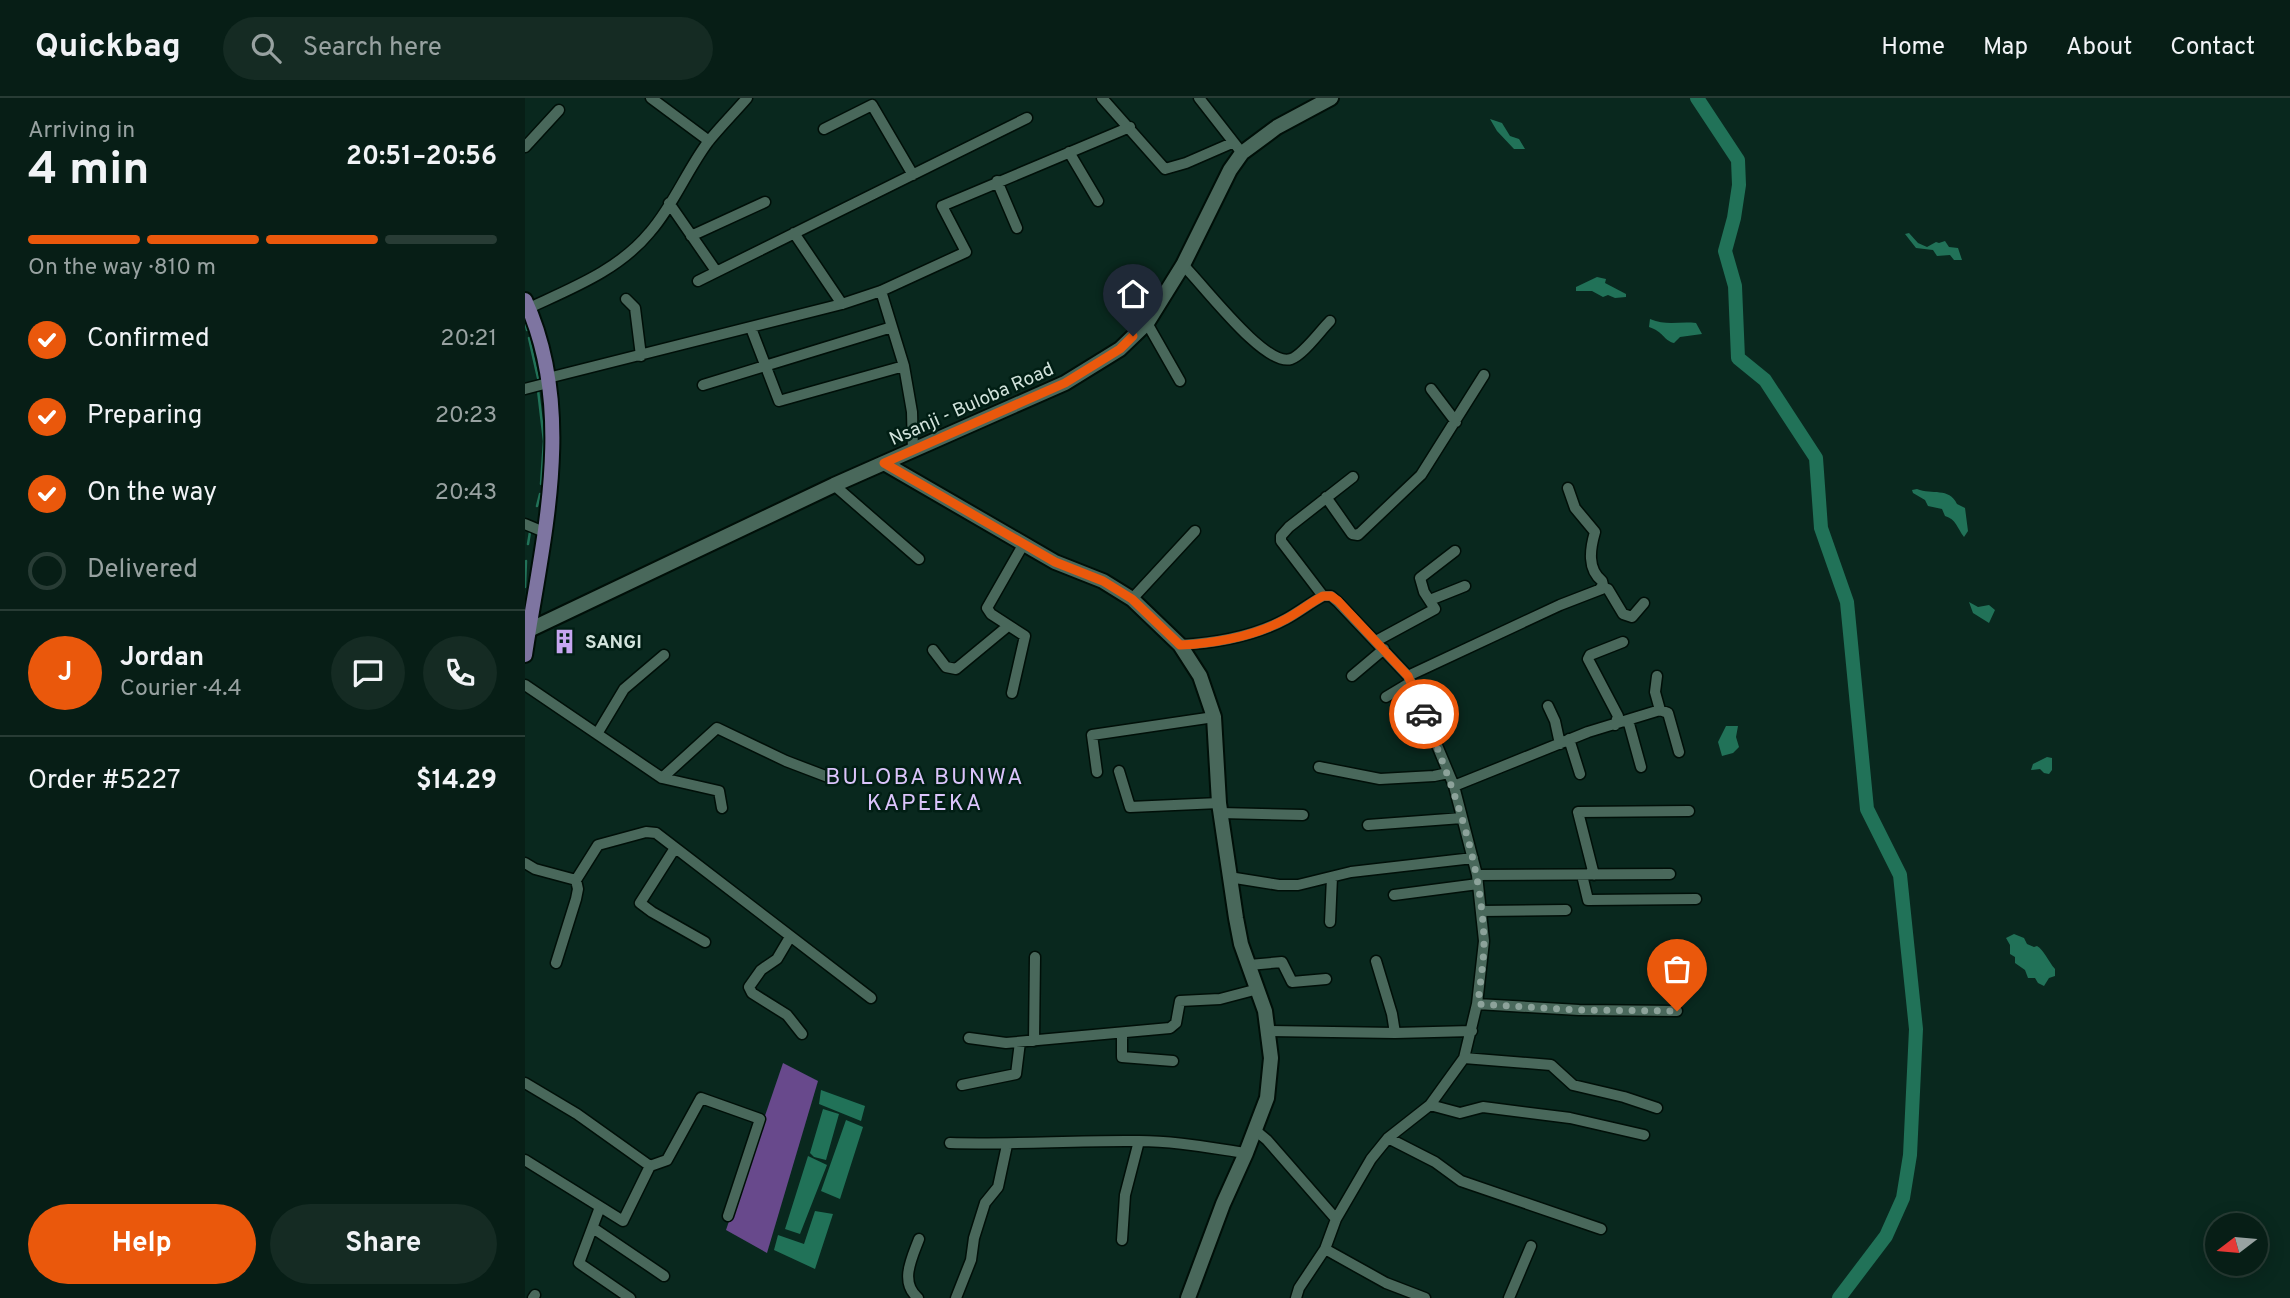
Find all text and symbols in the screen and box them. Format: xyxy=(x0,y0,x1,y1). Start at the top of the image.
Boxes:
search box xyxy=(223,17,713,80)
text: Quickbag xyxy=(35,27,181,69)
icon: search xyxy=(247,29,285,67)
text: Search here xyxy=(303,32,442,65)
text: Home xyxy=(1881,33,1945,63)
text: Map xyxy=(1983,33,2028,63)
text: About xyxy=(2066,33,2132,63)
text: Contact xyxy=(2170,33,2255,63)
text: Arriving in xyxy=(28,117,135,146)
text: 20:51–20:56 xyxy=(346,141,497,174)
text: 4 min xyxy=(28,142,150,201)
text: On the way · 810 m xyxy=(28,254,216,283)
pin xyxy=(1103,264,1163,336)
icon: home xyxy=(1114,275,1152,313)
icon: check xyxy=(28,321,66,359)
text: Confirmed xyxy=(87,323,210,356)
text: 20:21 xyxy=(440,325,497,354)
street label: Nsanji - Buloba Road xyxy=(886,358,1058,452)
icon: check xyxy=(28,398,66,436)
text: Preparing xyxy=(87,400,202,433)
text: 20:23 xyxy=(435,402,497,431)
icon: check xyxy=(28,475,66,513)
text: On the way xyxy=(87,477,217,510)
text: 20:43 xyxy=(435,479,497,508)
text: Delivered xyxy=(87,554,198,587)
building icon: SANGI xyxy=(551,627,579,655)
place label: SANGI xyxy=(585,631,642,655)
button: chat xyxy=(331,636,405,710)
button: phone xyxy=(423,636,497,710)
text: Jordan xyxy=(120,642,204,675)
text: J xyxy=(58,657,72,690)
text: Courier · 4.4 xyxy=(120,675,242,704)
courier xyxy=(1389,679,1459,749)
icon: car xyxy=(1405,695,1443,733)
district label: BULOBA BUNWA KAPEEKA xyxy=(825,764,1025,819)
text: Order #5227 xyxy=(28,765,181,798)
text: $14.29 xyxy=(416,765,497,798)
pin xyxy=(1647,939,1707,1011)
icon: bag xyxy=(1658,950,1696,988)
button: Help xyxy=(28,1204,256,1284)
button: Share xyxy=(270,1204,497,1284)
north arrow xyxy=(2205,1213,2268,1276)
map controls xyxy=(2205,1213,2268,1276)

